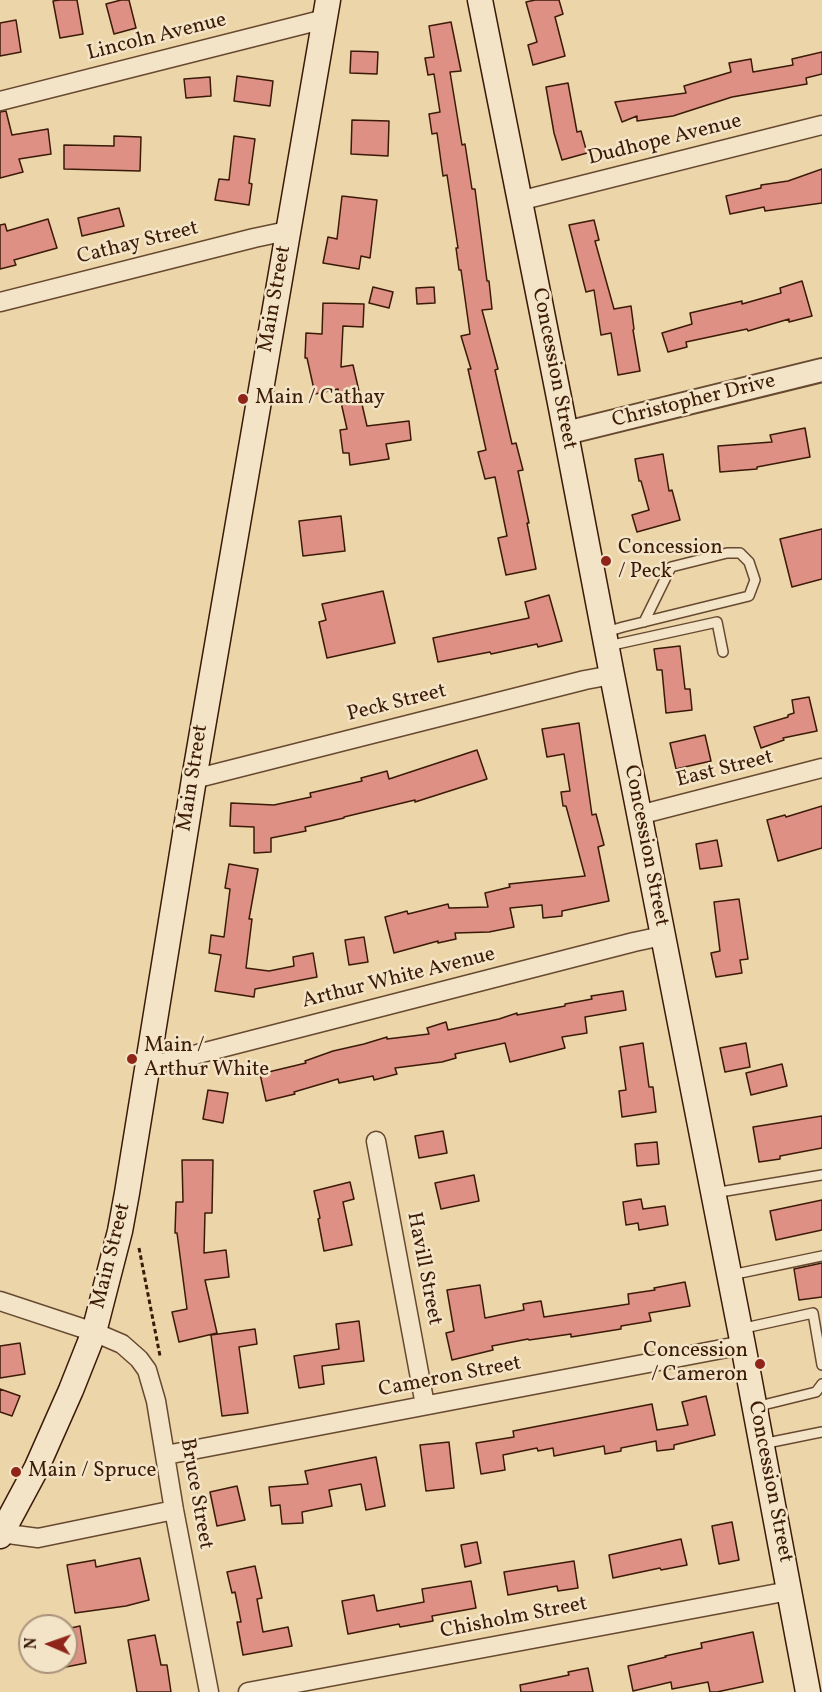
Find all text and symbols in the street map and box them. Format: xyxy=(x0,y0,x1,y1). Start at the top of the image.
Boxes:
street label: Lincoln Avenue xyxy=(85,9,229,67)
street label: Dudhope Avenue xyxy=(586,110,744,172)
street label: Cathay Street xyxy=(75,217,201,271)
street label: Main Street xyxy=(254,244,298,354)
street label: Concession Street xyxy=(525,286,581,452)
street label: Christopher Drive xyxy=(610,370,778,434)
place label: Main / Cathay xyxy=(255,386,385,412)
marker: Main / Cathay xyxy=(236,392,250,406)
place label: Concession / Peck xyxy=(618,536,723,586)
marker: Concession / Peck xyxy=(599,554,613,568)
street label: Peck Street xyxy=(345,680,449,728)
street label: Main Street xyxy=(173,723,215,833)
street label: East Street xyxy=(674,746,776,794)
street label: Concession Street xyxy=(617,763,673,929)
street label: Arthur White Avenue xyxy=(300,943,498,1015)
place label: Main / Arthur White xyxy=(144,1034,269,1084)
marker: Main / Arthur White xyxy=(125,1052,139,1066)
street label: Main Street xyxy=(87,1201,137,1311)
street label: Havill Street xyxy=(400,1210,446,1328)
place label: Concession / Cameron xyxy=(643,1339,748,1389)
street label: Cameron Street xyxy=(377,1352,523,1404)
marker: Concession / Cameron xyxy=(753,1357,767,1371)
street label: Concession Street xyxy=(741,1399,797,1565)
street label: Bruce Street xyxy=(173,1437,217,1551)
place label: Main / Spruce xyxy=(28,1459,157,1485)
marker: Main / Spruce xyxy=(9,1465,23,1479)
street label: Chisholm Street xyxy=(438,1592,590,1646)
north arrow xyxy=(18,1614,78,1674)
text: N xyxy=(21,1637,43,1650)

